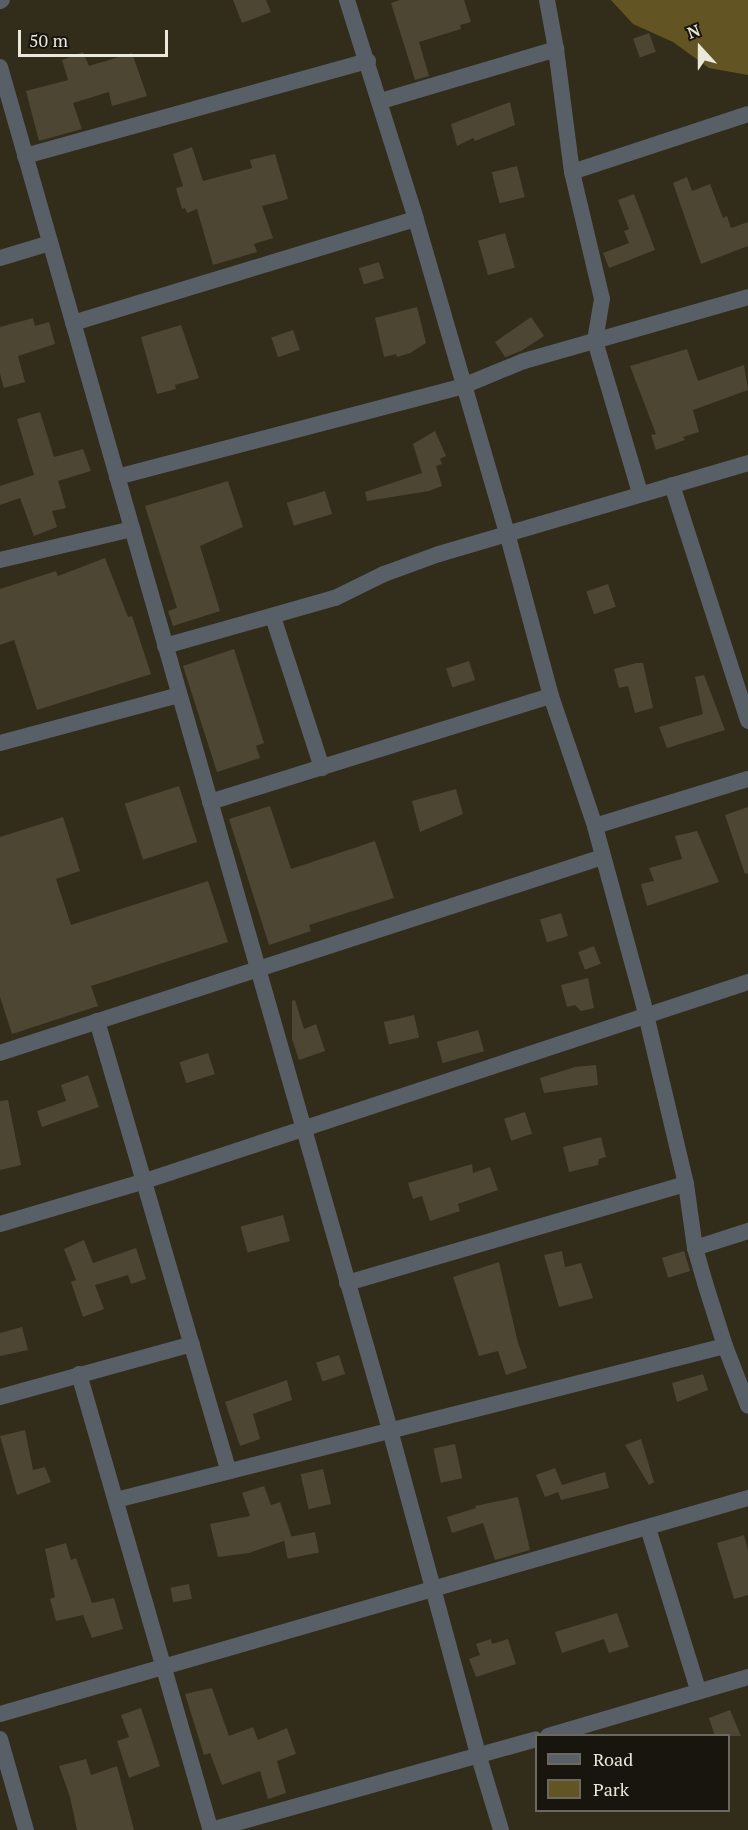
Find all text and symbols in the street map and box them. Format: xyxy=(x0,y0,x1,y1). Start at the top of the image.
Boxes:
scale bar xyxy=(21,18,171,56)
north arrow xyxy=(670,18,730,78)
text: N xyxy=(684,19,703,44)
text: 50 m xyxy=(29,28,68,52)
legend xyxy=(535,1734,730,1812)
text: Road xyxy=(593,1747,633,1771)
text: Park xyxy=(593,1777,629,1801)

